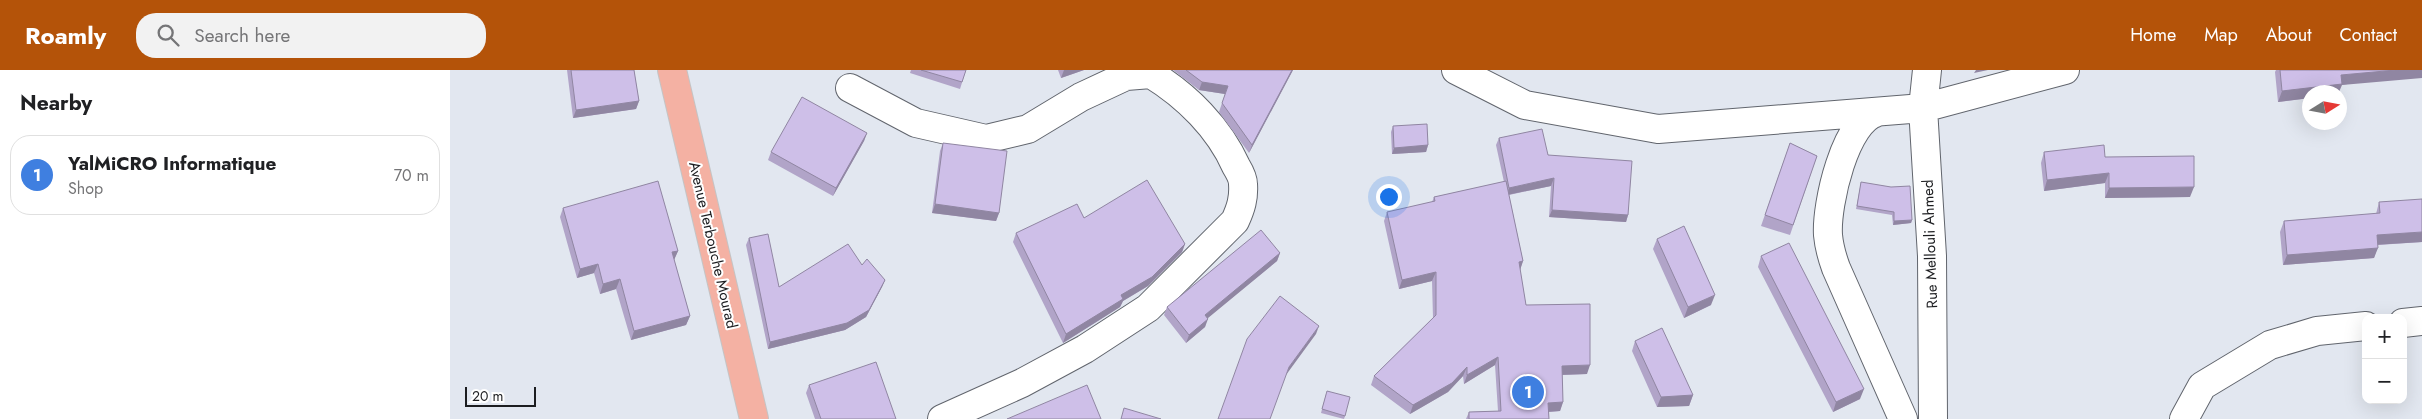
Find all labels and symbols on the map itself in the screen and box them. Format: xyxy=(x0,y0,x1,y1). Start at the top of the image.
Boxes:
north arrow xyxy=(2302,85,2347,130)
street label: Avenue Terbouche Mourad xyxy=(683,159,743,331)
street label: Rue Mellouli Ahmed xyxy=(1917,179,1943,309)
your location xyxy=(1376,184,1402,210)
pin: 1 xyxy=(1512,373,1544,411)
scale bar xyxy=(465,384,536,407)

